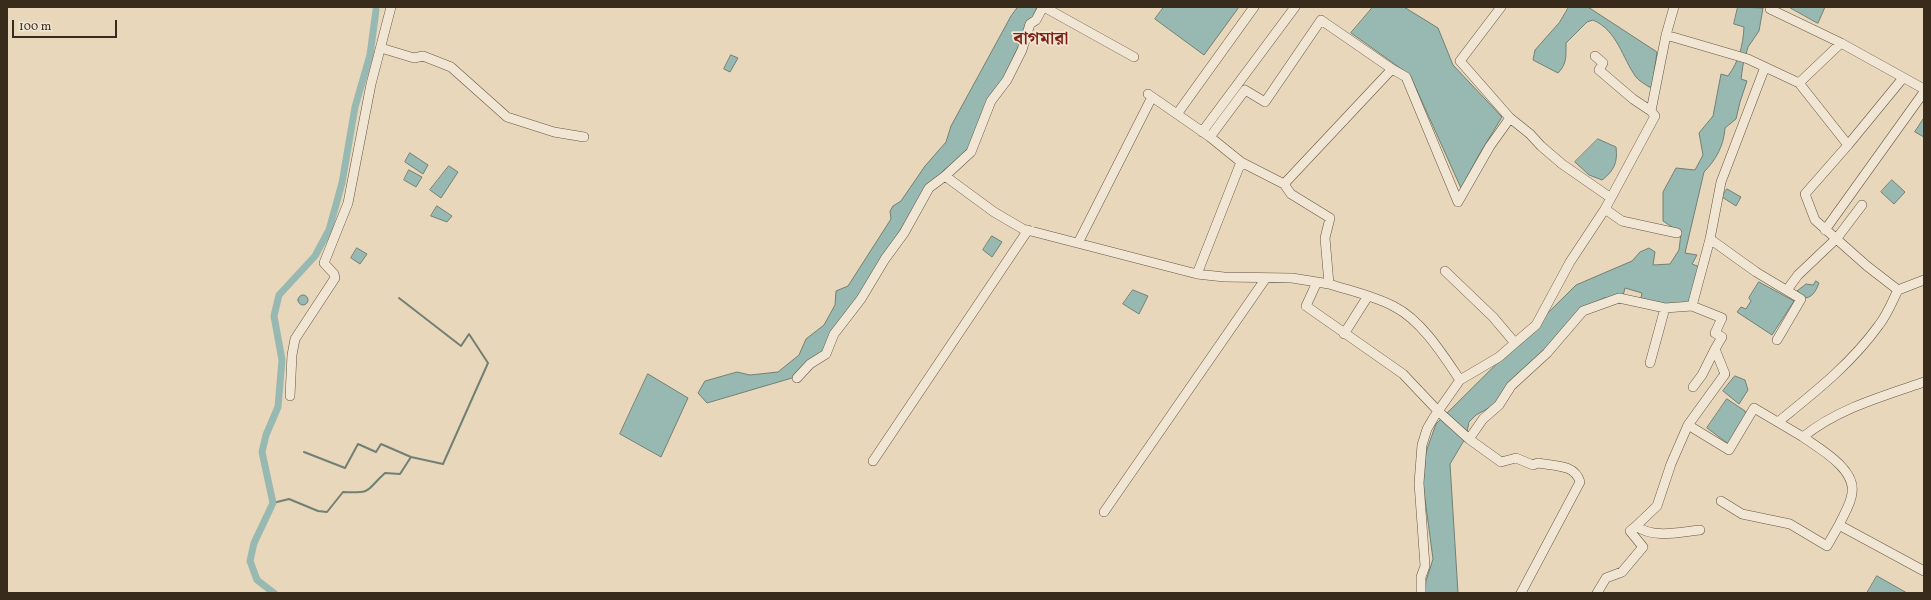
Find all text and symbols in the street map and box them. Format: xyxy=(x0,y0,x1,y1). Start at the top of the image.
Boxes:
scale bar xyxy=(14,12,119,38)
text: 100 m xyxy=(19,19,51,35)
district label: বাগমারা xyxy=(1014,30,1068,52)

